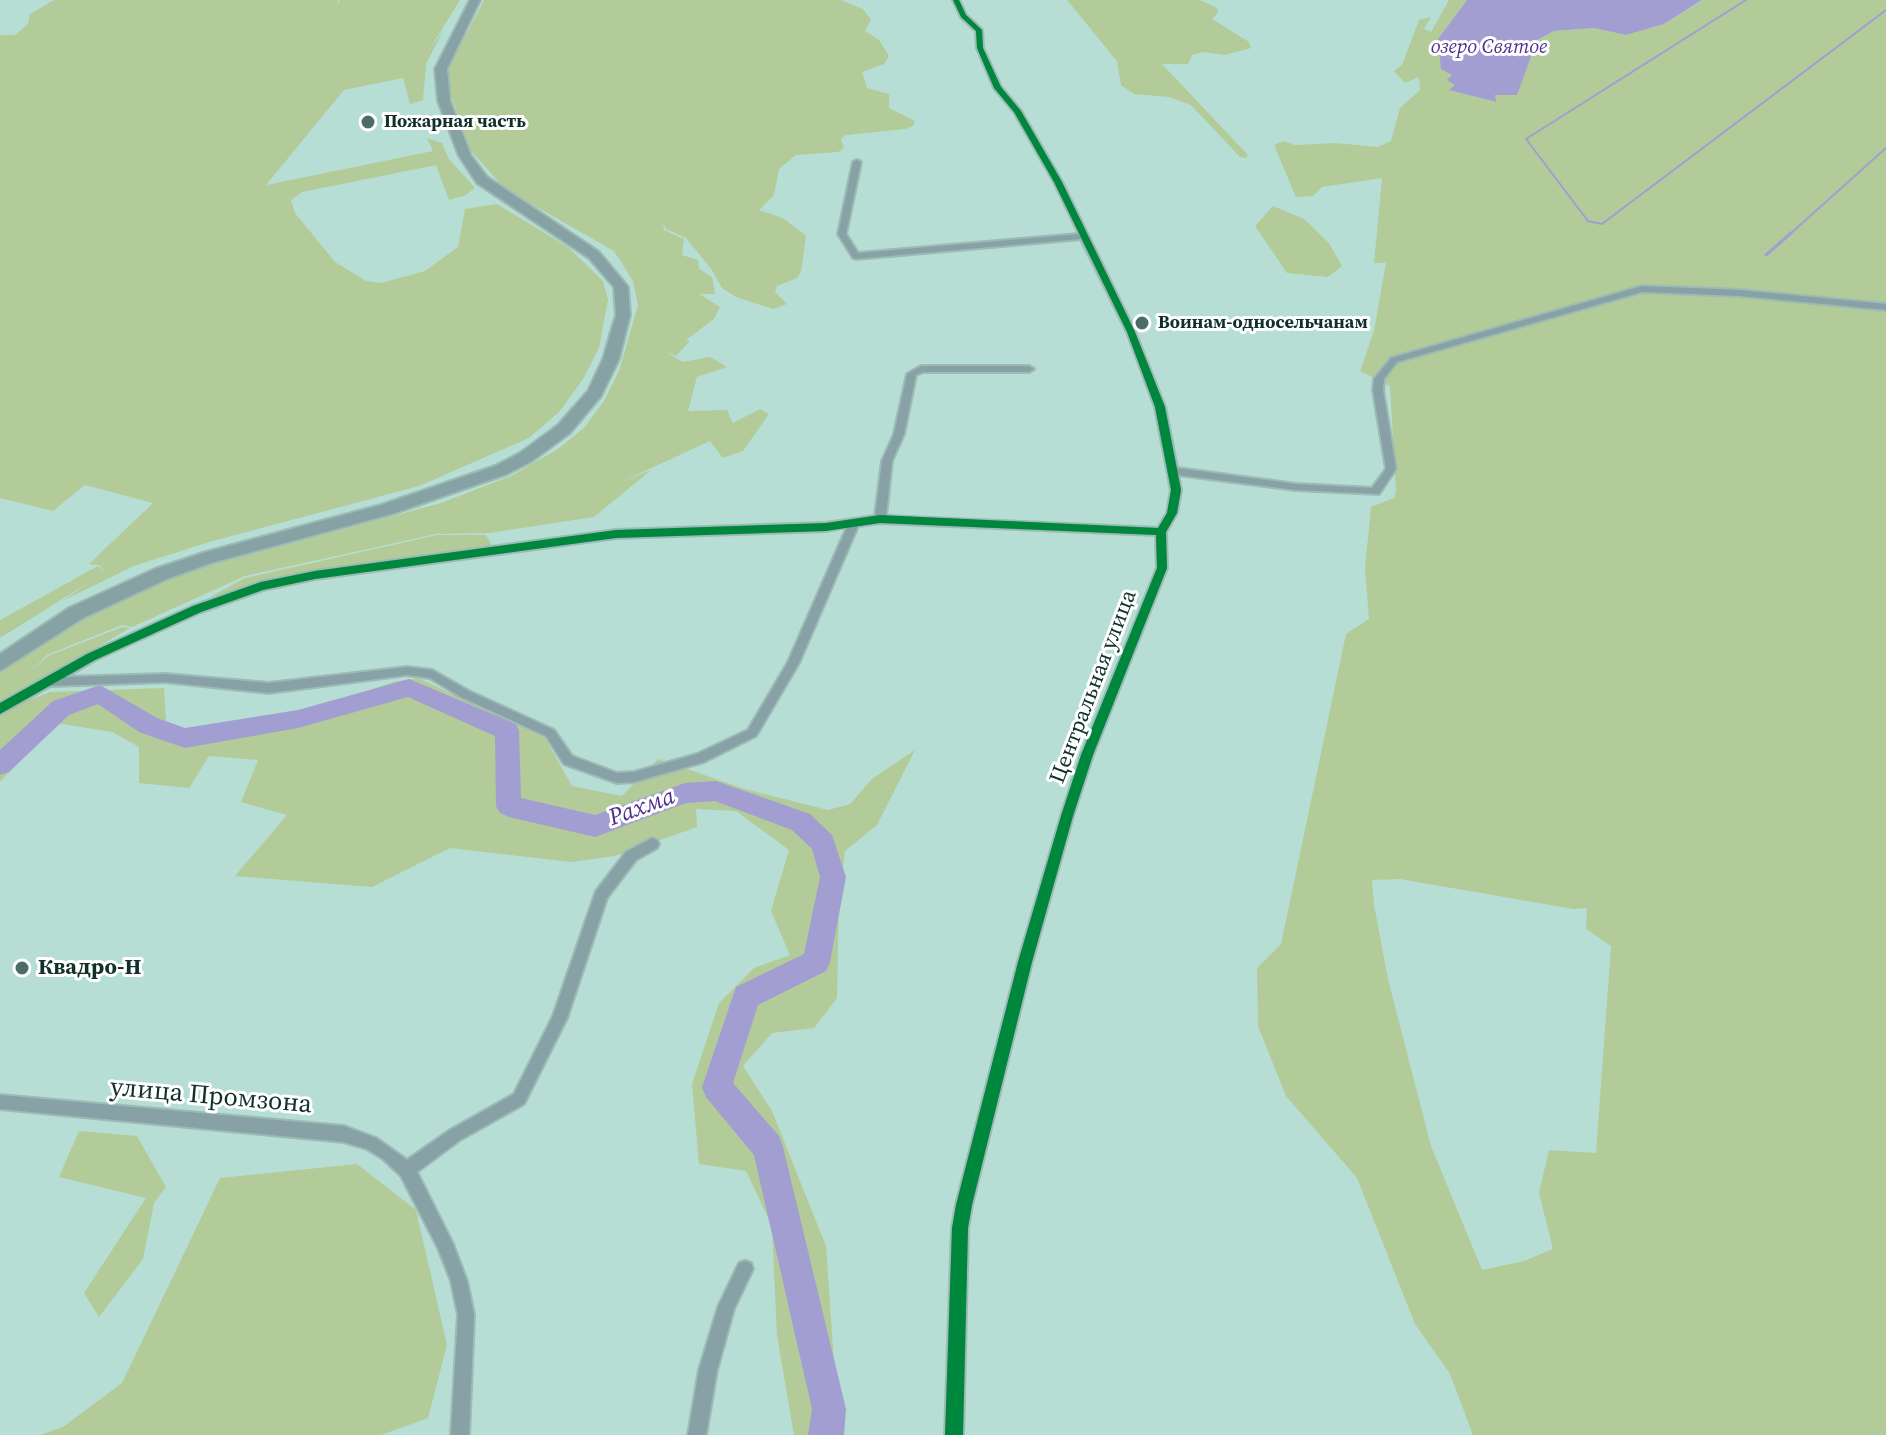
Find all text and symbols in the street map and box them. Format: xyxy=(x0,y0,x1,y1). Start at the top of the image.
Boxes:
water label: озеро Святое xyxy=(1431,36,1547,60)
place label: Пожарная часть xyxy=(384,111,526,133)
marker: Пожарная часть xyxy=(359,113,377,131)
place label: Воинам-односельчанам xyxy=(1158,312,1368,334)
marker: Воинам-односельчанам xyxy=(1133,314,1151,332)
street label: Центральная улица xyxy=(1045,587,1143,787)
water label: Рахма xyxy=(605,783,679,833)
place label: Квадро-Н xyxy=(38,955,141,981)
marker: Квадро-Н xyxy=(13,959,31,977)
street label: улица Промзона xyxy=(109,1073,313,1121)

